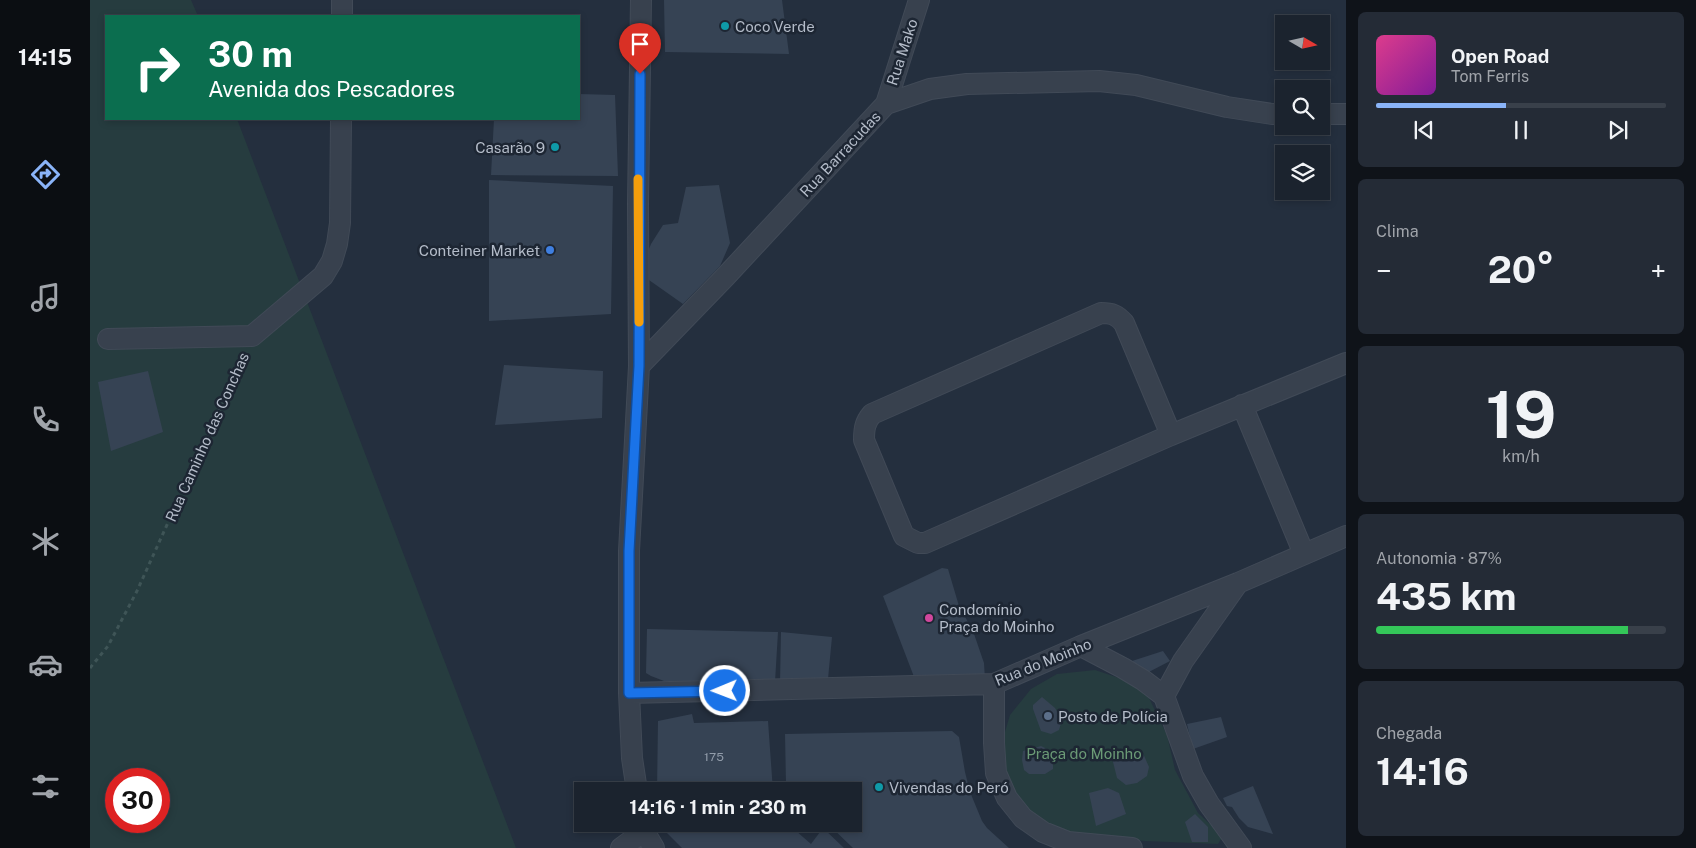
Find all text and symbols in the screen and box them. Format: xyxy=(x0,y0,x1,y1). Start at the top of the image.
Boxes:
north arrow xyxy=(1275,15,1330,70)
map controls xyxy=(1275,15,1330,200)
street label: Rua Mako xyxy=(883,17,921,87)
place label: Coco Verde xyxy=(735,18,815,35)
marker: Coco Verde xyxy=(719,20,731,32)
pin xyxy=(619,23,661,74)
icon: arrive xyxy=(626,30,654,58)
text: 30 m xyxy=(208,34,293,75)
icon: right xyxy=(125,35,190,100)
text: 14:15 xyxy=(18,44,72,70)
text: Open Road xyxy=(1451,45,1549,67)
text: Tom Ferris xyxy=(1451,67,1529,86)
text: Avenida dos Pescadores xyxy=(208,76,455,102)
button: search xyxy=(1275,80,1330,135)
street label: Rua Barracudas xyxy=(796,108,884,200)
icon: previous xyxy=(1410,116,1438,144)
icon: pause xyxy=(1507,116,1535,144)
icon: next xyxy=(1604,116,1632,144)
place label: Casarão 9 xyxy=(475,139,545,156)
marker: Casarão 9 xyxy=(549,141,561,153)
button: layers xyxy=(1275,145,1330,200)
icon: directions xyxy=(28,157,63,192)
text: Clima xyxy=(1376,222,1419,241)
place label: Conteiner Market xyxy=(419,242,540,259)
marker: Conteiner Market xyxy=(544,244,556,256)
text: 20° xyxy=(1488,247,1554,292)
text: − xyxy=(1376,254,1392,287)
text: + xyxy=(1650,254,1666,287)
icon: music xyxy=(28,280,63,315)
street label: Rua Caminho das Conchas xyxy=(162,350,252,524)
text: 19 xyxy=(1486,376,1556,453)
icon: phone xyxy=(28,402,63,437)
text: km/h xyxy=(1502,447,1540,466)
icon: climate xyxy=(28,524,63,559)
text: Autonomia · 87% xyxy=(1376,549,1502,568)
text: 435 km xyxy=(1376,574,1516,619)
place label: Condomínio Praça do Moinho xyxy=(939,601,1054,635)
marker: Condomínio Praça do Moinho xyxy=(923,612,935,624)
street label: Rua do Moinho xyxy=(992,635,1094,689)
icon: car xyxy=(28,647,63,682)
position arrow xyxy=(698,664,750,716)
place label: Posto de Polícia xyxy=(1058,708,1168,725)
marker: Posto de Polícia xyxy=(1042,710,1054,722)
text: Chegada xyxy=(1376,724,1442,743)
park label: Praça do Moinho xyxy=(1026,745,1142,762)
text: 14:16 xyxy=(1376,749,1469,794)
house number: 175 xyxy=(704,750,724,764)
speed limit sign: 30 xyxy=(105,768,170,833)
icon: filters xyxy=(28,769,63,804)
place label: Vivendas do Peró xyxy=(889,779,1009,796)
marker: Vivendas do Peró xyxy=(873,781,885,793)
text: 14:16 · 1 min · 230 m xyxy=(629,796,807,818)

